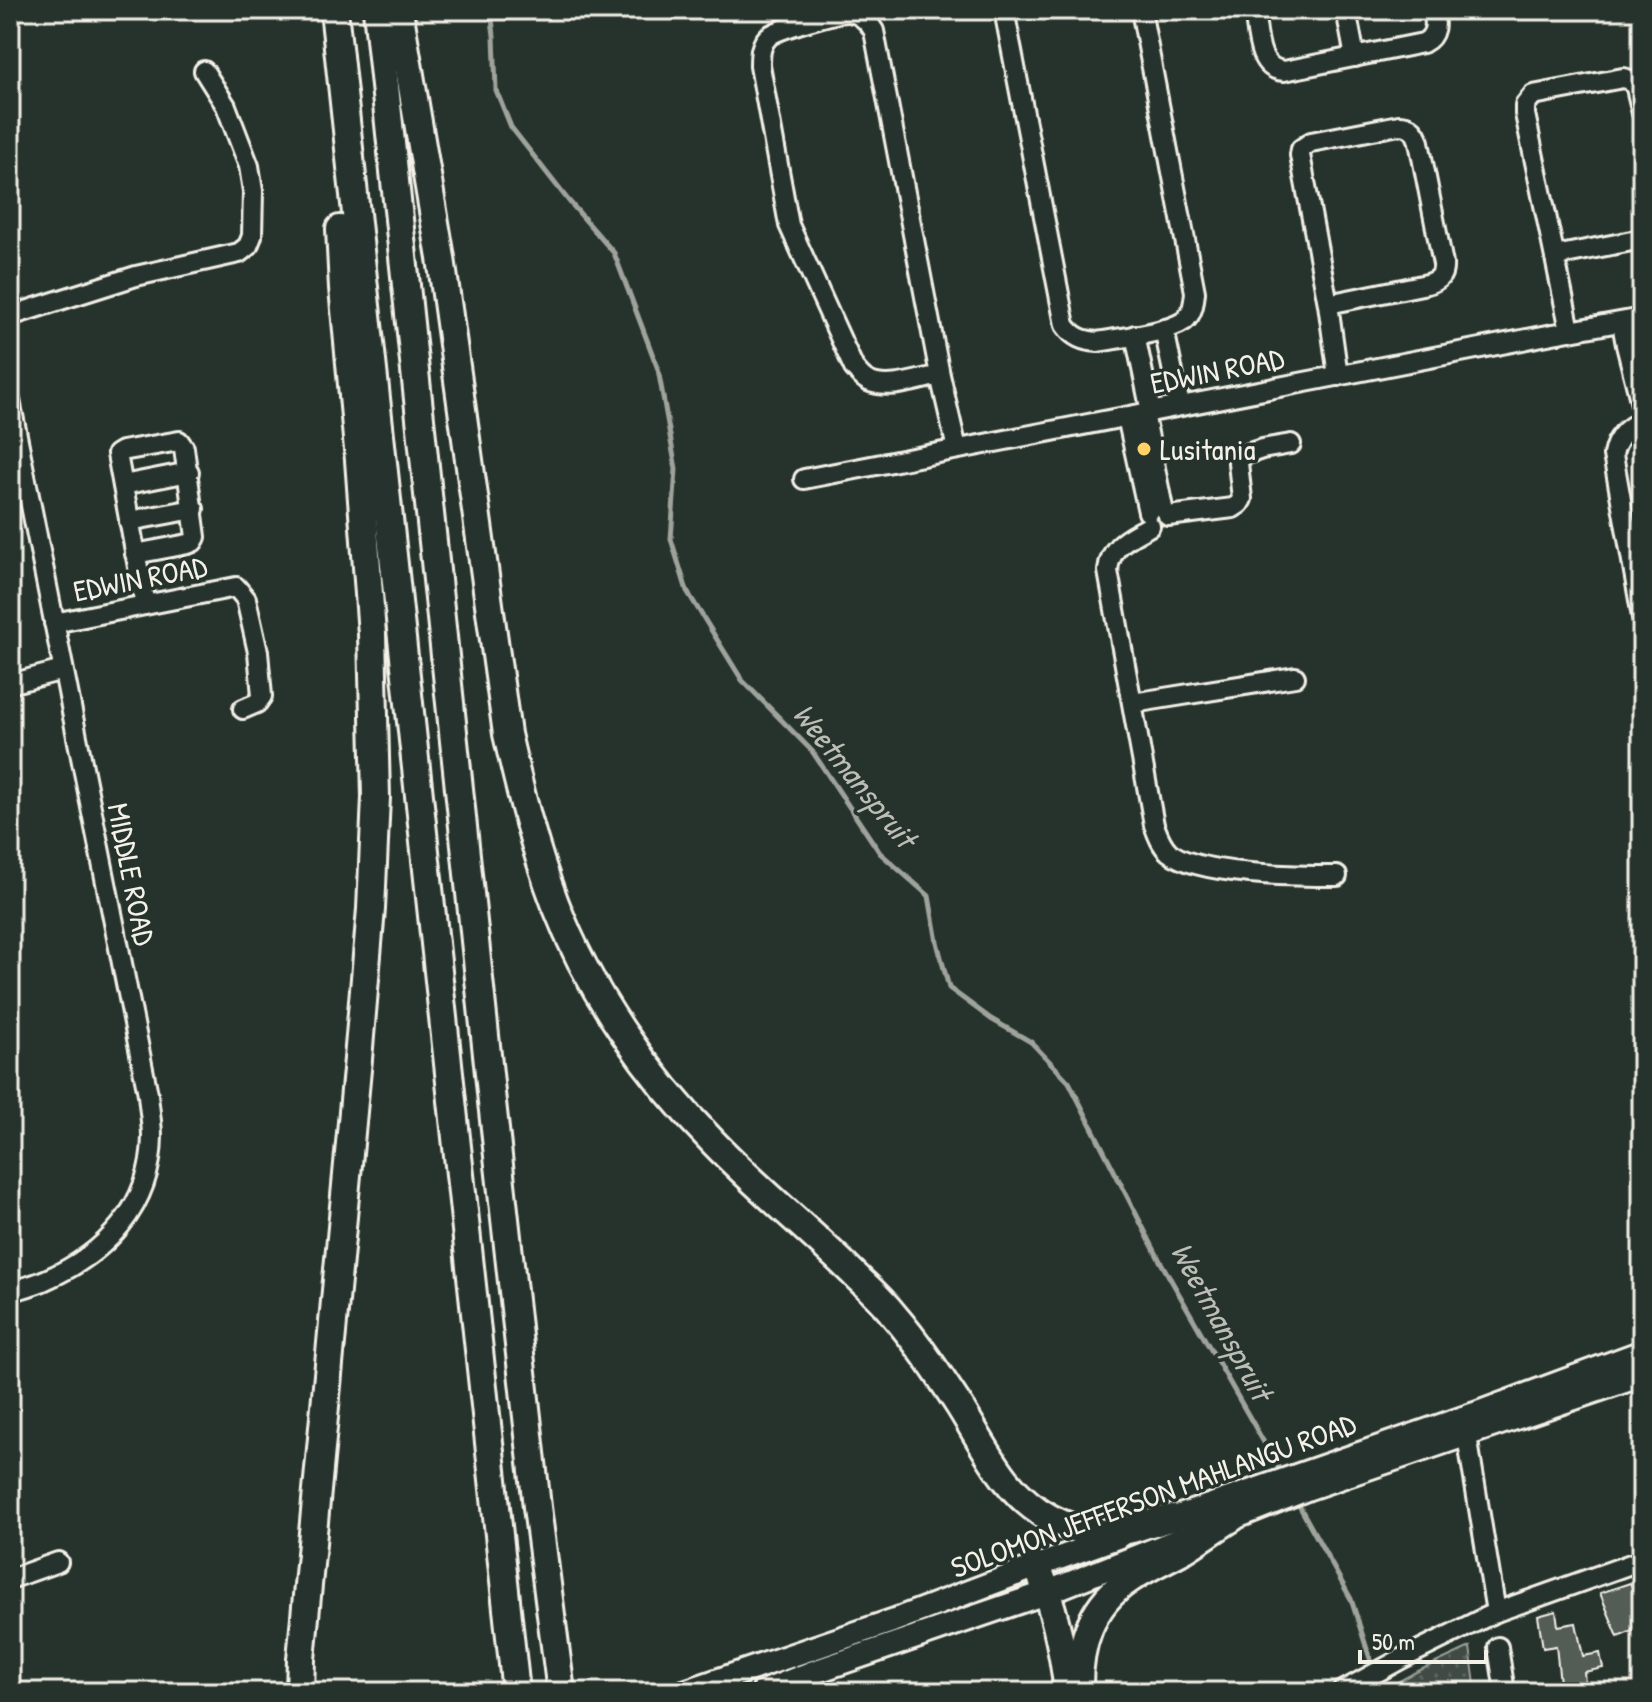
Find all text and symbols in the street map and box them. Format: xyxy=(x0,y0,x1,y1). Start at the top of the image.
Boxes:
street label: EDWIN ROAD xyxy=(1147,337,1288,403)
place label: Lusitania xyxy=(1160,429,1256,469)
marker: Lusitania xyxy=(1135,440,1153,458)
street label: EDWIN ROAD xyxy=(70,545,211,611)
water label: Weetmanspruit xyxy=(783,694,930,860)
street label: MIDDLE ROAD xyxy=(99,800,166,949)
water label: Weetmanspruit xyxy=(1161,1234,1285,1412)
street label: SOLOMON JEFFERSON MAHLANGU ROAD xyxy=(945,1403,1362,1587)
scale bar xyxy=(1360,1614,1486,1664)
text: 50 m xyxy=(1372,1625,1415,1657)

